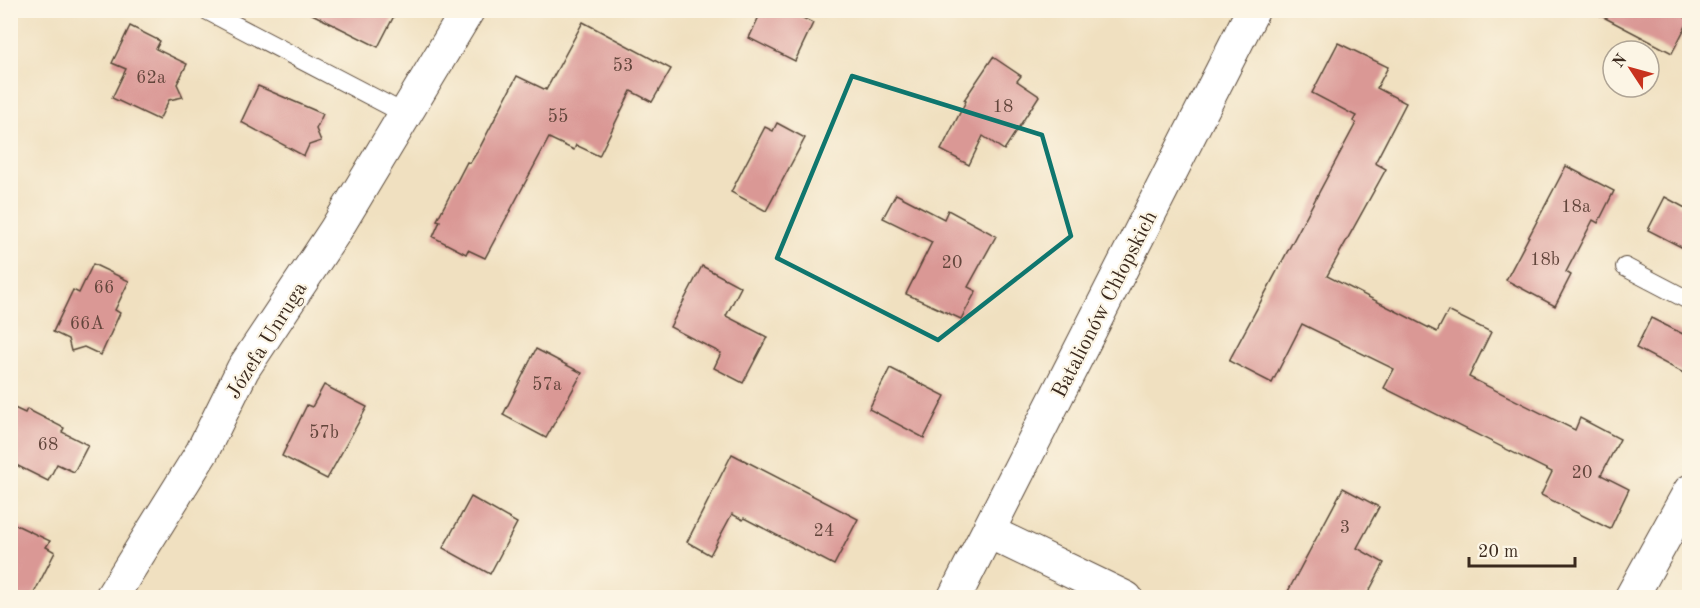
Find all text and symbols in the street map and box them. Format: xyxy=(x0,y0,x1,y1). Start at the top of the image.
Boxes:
north arrow xyxy=(1601,39,1661,99)
text: N xyxy=(1610,51,1631,71)
house number: 53 xyxy=(613,57,633,75)
house number: 62a xyxy=(136,69,166,87)
house number: 18 xyxy=(993,98,1013,116)
house number: 55 xyxy=(548,108,568,126)
house number: 18a xyxy=(1561,198,1591,216)
street label: Batalionów Chłopskich xyxy=(1049,208,1162,402)
house number: 18b xyxy=(1530,251,1560,269)
house number: 20 xyxy=(942,254,962,272)
house number: 66 xyxy=(94,279,114,297)
street label: Józefa Unruga xyxy=(223,279,311,403)
house number: 66A xyxy=(70,315,105,333)
house number: 57a xyxy=(532,376,562,394)
house number: 57b xyxy=(309,424,339,442)
house number: 68 xyxy=(38,436,58,454)
house number: 20 xyxy=(1572,464,1592,482)
house number: 3 xyxy=(1340,519,1350,537)
house number: 24 xyxy=(814,522,834,540)
scale bar xyxy=(1469,530,1576,568)
text: 20 m xyxy=(1478,543,1518,561)

